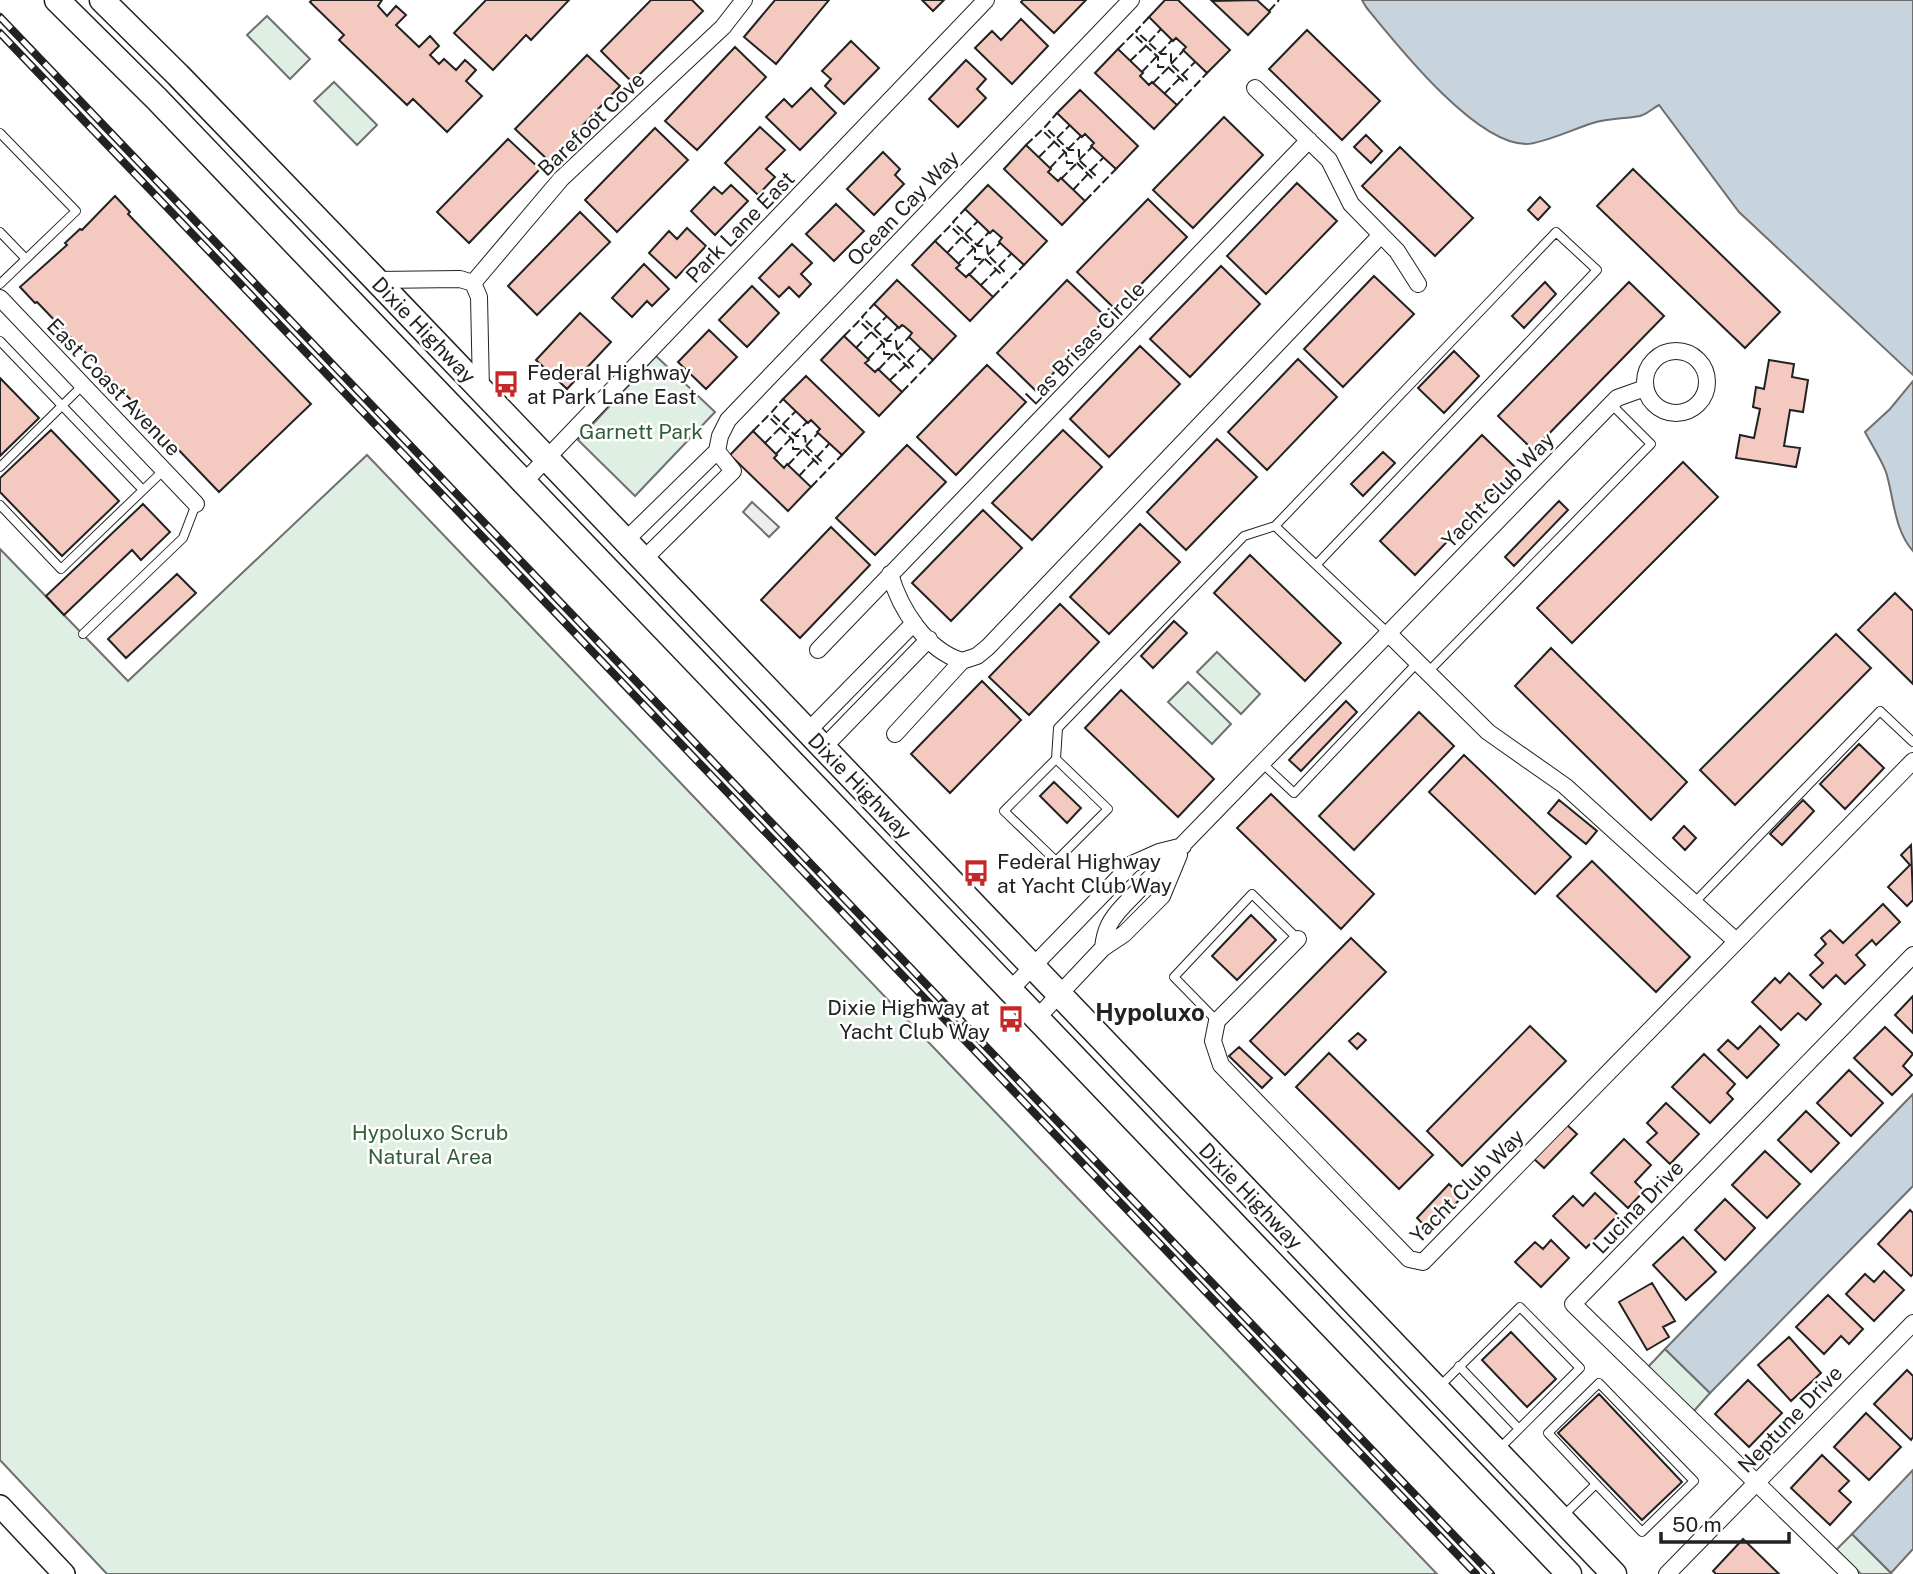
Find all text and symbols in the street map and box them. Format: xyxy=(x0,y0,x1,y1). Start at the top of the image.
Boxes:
street label: Barefoot Cove xyxy=(533,67,649,181)
street label: Ocean Cay Way xyxy=(842,145,964,271)
street label: Park Lane East xyxy=(681,166,799,288)
street label: Dixie Highway xyxy=(367,272,481,388)
street label: Las Brisas Circle xyxy=(1020,276,1150,410)
street label: East Coast Avenue xyxy=(42,313,186,461)
place label: Federal Highway at Park Lane East xyxy=(527,360,697,409)
bus stop icon: Federal Highway at Park Lane East xyxy=(491,369,521,399)
park label: Garnett Park xyxy=(579,419,703,444)
street label: Yacht Club Way xyxy=(1437,427,1559,553)
street label: Dixie Highway xyxy=(803,728,917,844)
place label: Federal Highway at Yacht Club Way xyxy=(997,849,1172,898)
bus stop icon: Federal Highway at Yacht Club Way xyxy=(961,858,991,888)
place label: Dixie Highway at Yacht Club Way xyxy=(827,995,990,1044)
district label: Hypoluxo xyxy=(1095,998,1205,1026)
bus stop icon: Dixie Highway at Yacht Club Way xyxy=(996,1004,1026,1034)
park label: Hypoluxo Scrub Natural Area xyxy=(352,1120,508,1169)
street label: Yacht Club Way xyxy=(1405,1124,1529,1248)
street label: Dixie Highway xyxy=(1194,1138,1308,1254)
street label: Lucina Drive xyxy=(1587,1155,1689,1259)
street label: Neptune Drive xyxy=(1733,1360,1847,1478)
scale bar xyxy=(1661,1500,1789,1544)
text: 50 m xyxy=(1672,1512,1722,1537)

